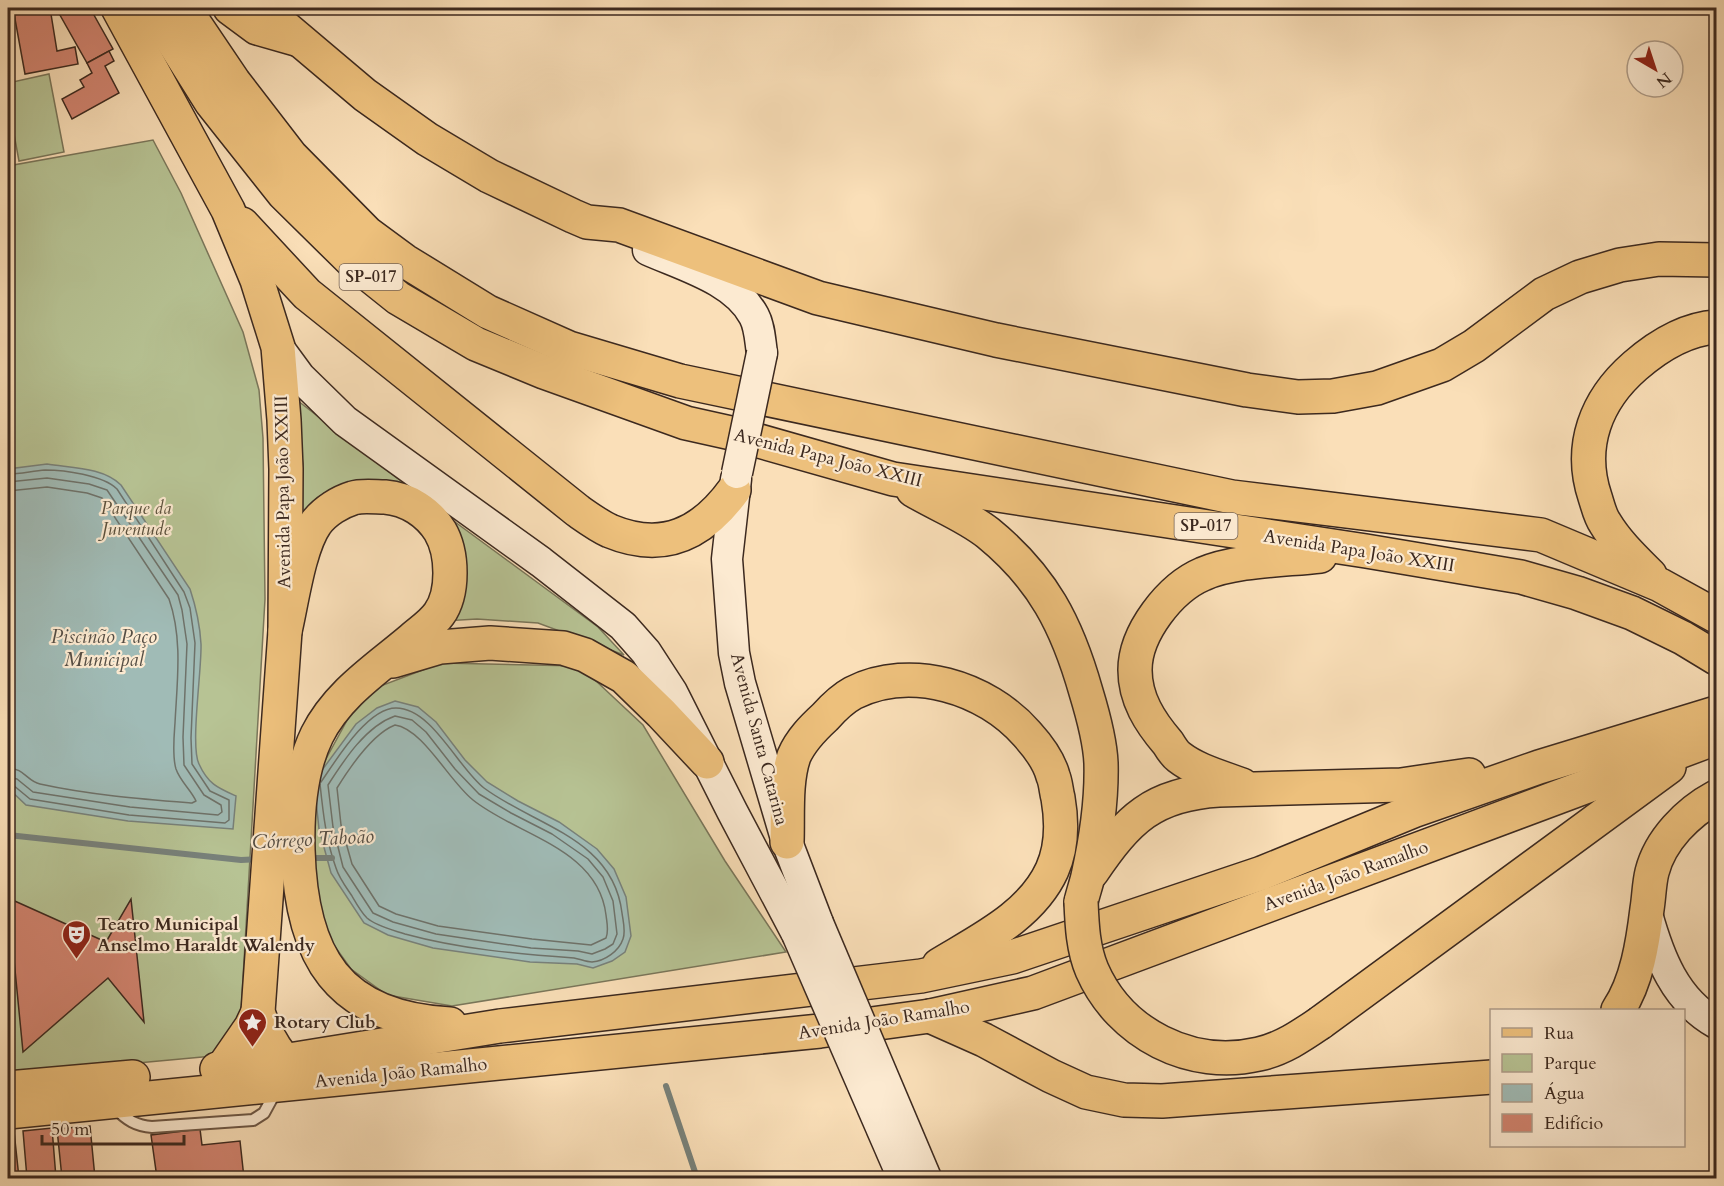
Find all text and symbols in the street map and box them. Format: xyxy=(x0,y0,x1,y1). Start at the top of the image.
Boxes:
north arrow xyxy=(1625,39,1685,99)
text: N xyxy=(1651,67,1676,93)
road number: SP-017 xyxy=(340,264,403,290)
street label: Avenida Papa João XXIII xyxy=(269,395,297,589)
street label: Avenida Papa João XXIII xyxy=(731,423,925,493)
park label: Parque da Juventude xyxy=(98,496,171,542)
road number: SP-017 xyxy=(1174,513,1238,539)
street label: Avenida Papa João XXIII xyxy=(1262,524,1456,578)
water label: Piscinão Paço Municipal xyxy=(51,623,157,673)
street label: Avenida Santa Catarina xyxy=(724,650,794,828)
water label: Córrego Taboão xyxy=(251,822,375,856)
street label: Avenida João Ramalho xyxy=(1260,835,1432,917)
place label: Teatro Municipal Anselmo Haraldt Walendy xyxy=(97,912,316,958)
theatre icon: Teatro Municipal Anselmo Haraldt Walendy xyxy=(60,918,92,960)
street label: Avenida João Ramalho xyxy=(796,994,972,1046)
place icon: Rotary Club xyxy=(237,1006,269,1048)
legend xyxy=(1490,1009,1685,1147)
place label: Rotary Club xyxy=(274,1010,375,1035)
text: Rua xyxy=(1544,1021,1574,1046)
street label: Avenida João Ramalho xyxy=(314,1051,489,1094)
text: Parque xyxy=(1544,1051,1597,1076)
text: Água xyxy=(1544,1081,1585,1106)
scale bar xyxy=(42,1108,184,1146)
text: Edifício xyxy=(1544,1111,1604,1136)
text: 50 m xyxy=(51,1117,90,1142)

